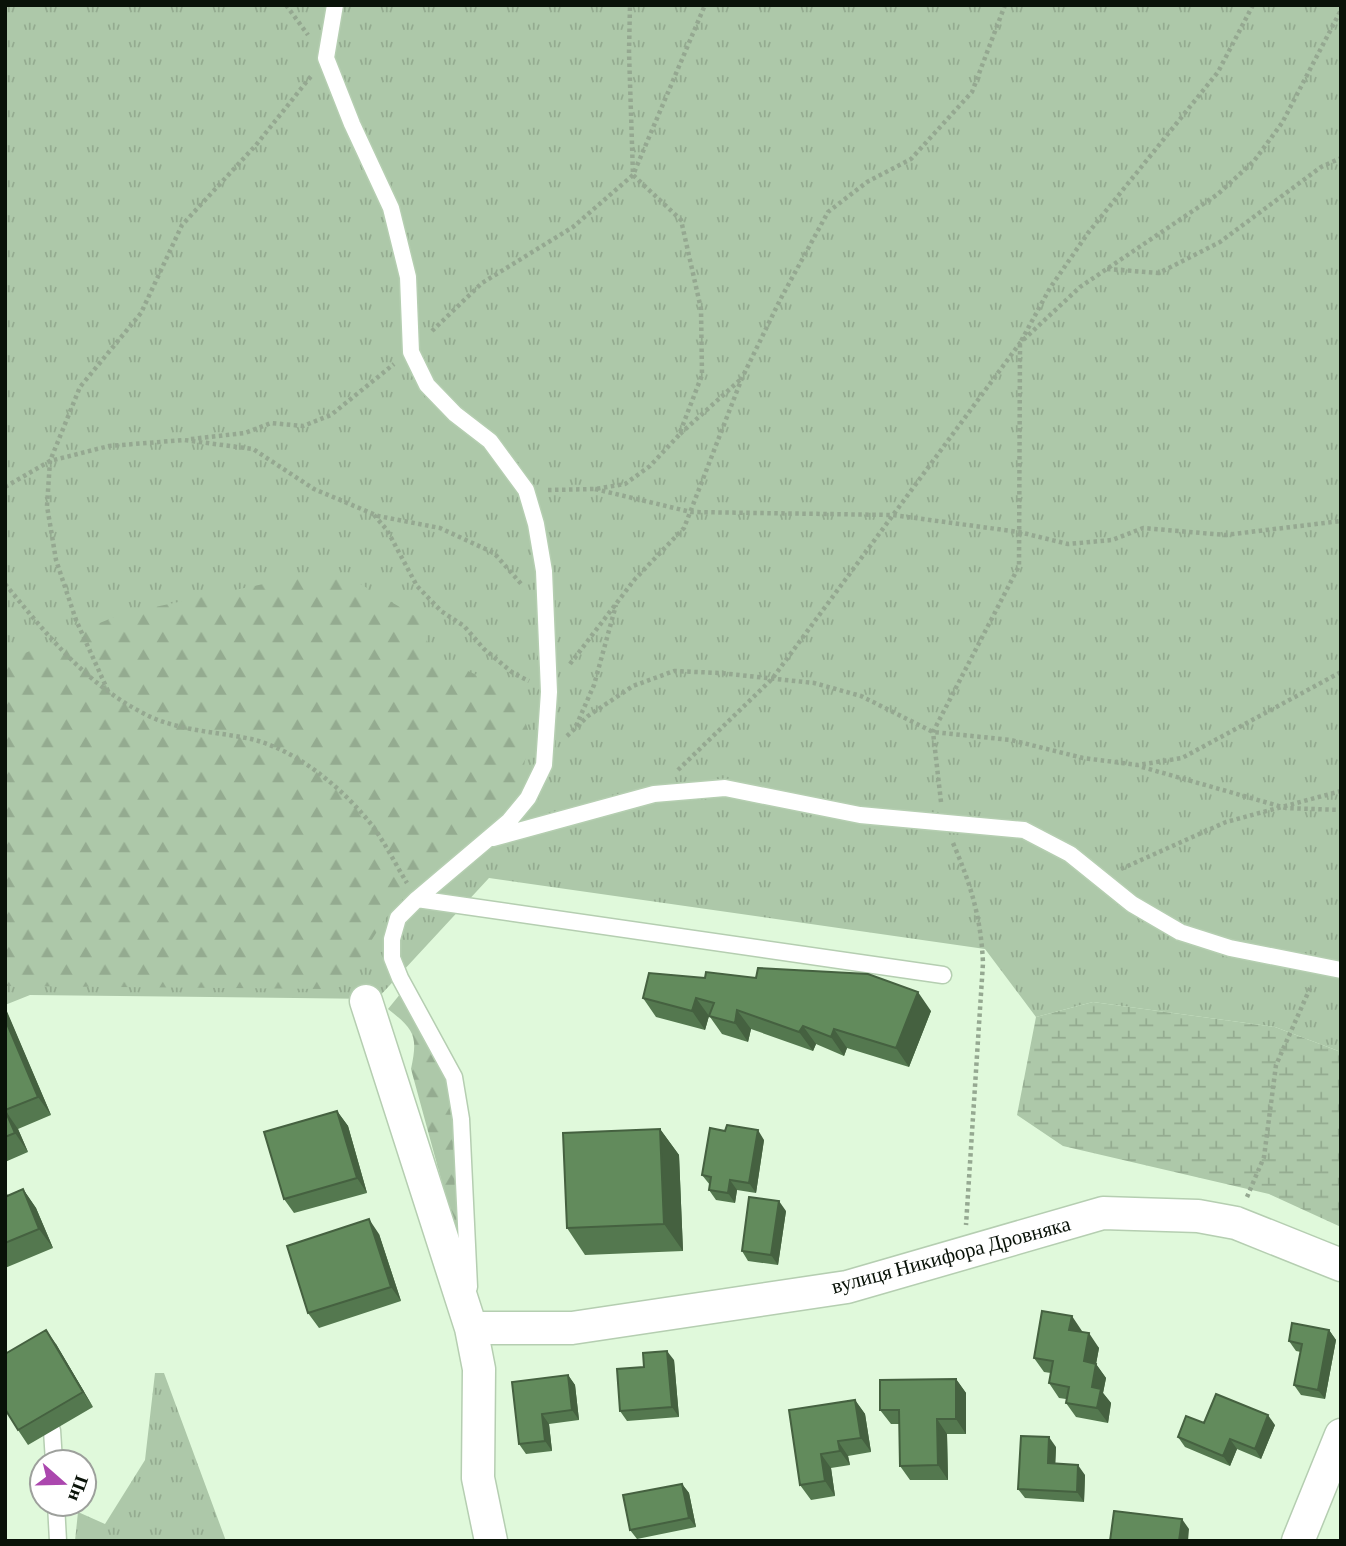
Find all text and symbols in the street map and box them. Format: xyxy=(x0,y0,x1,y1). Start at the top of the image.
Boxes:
street label: вулиця Никифора Дровняка xyxy=(829,1211,1074,1298)
north arrow xyxy=(28,1448,98,1518)
text: Пн xyxy=(64,1473,93,1504)

